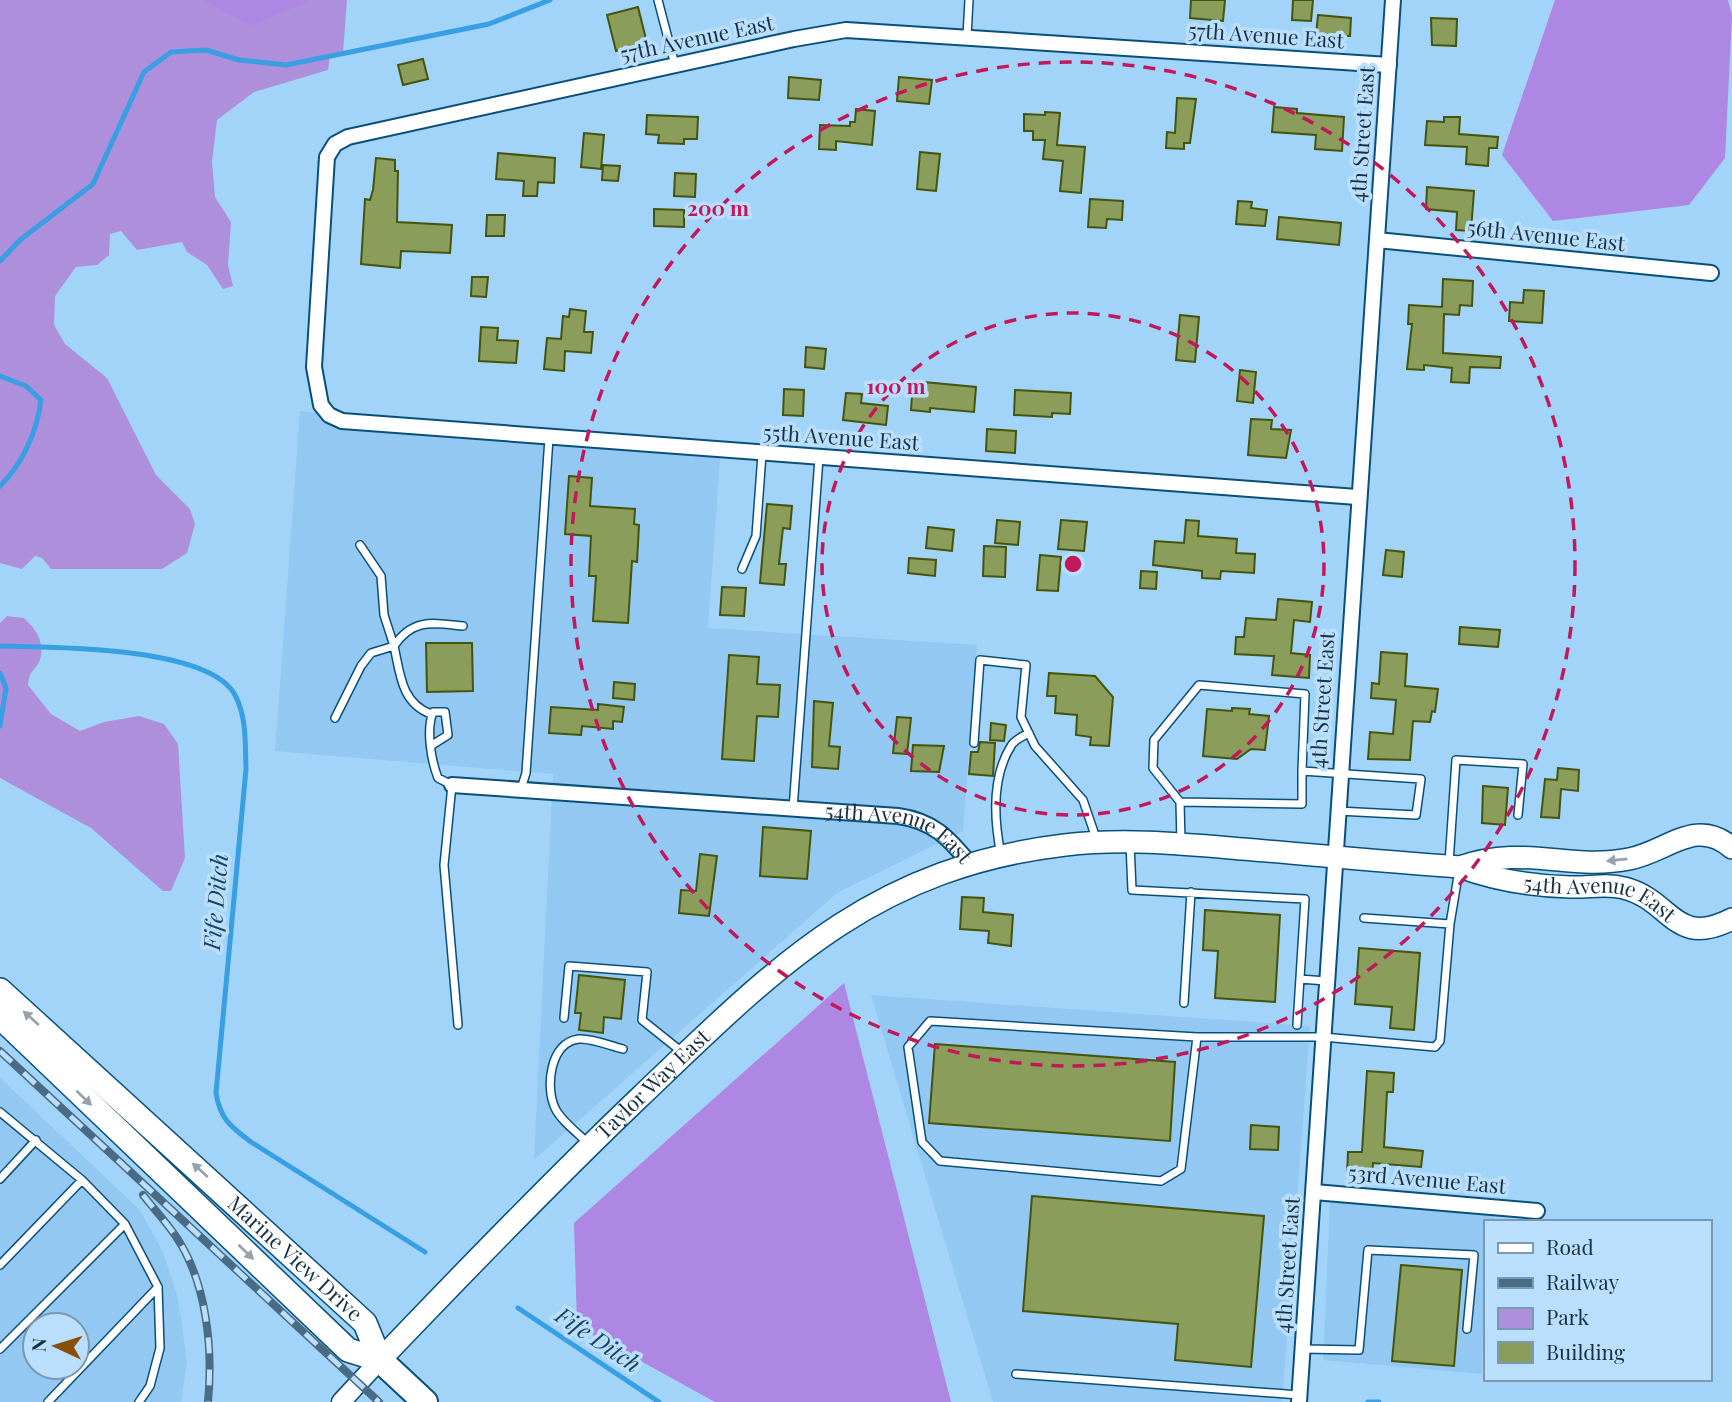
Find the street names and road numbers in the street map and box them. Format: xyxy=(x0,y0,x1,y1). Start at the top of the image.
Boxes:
street label: 57th Avenue East xyxy=(617,7,776,67)
street label: 57th Avenue East xyxy=(1187,15,1346,53)
street label: 4th Street East xyxy=(1342,64,1380,203)
street label: 56th Avenue East xyxy=(1466,212,1627,256)
street label: 55th Avenue East xyxy=(762,417,921,455)
street label: 4th Street East xyxy=(1302,630,1340,769)
street label: 54th Avenue East xyxy=(824,795,980,869)
street label: 54th Avenue East xyxy=(1522,867,1683,928)
street label: Taylor Way East xyxy=(589,1021,715,1144)
street label: 53rd Avenue East xyxy=(1347,1157,1508,1199)
street label: Marine View Drive xyxy=(223,1189,370,1326)
street label: 4th Street East xyxy=(1267,1195,1305,1334)

